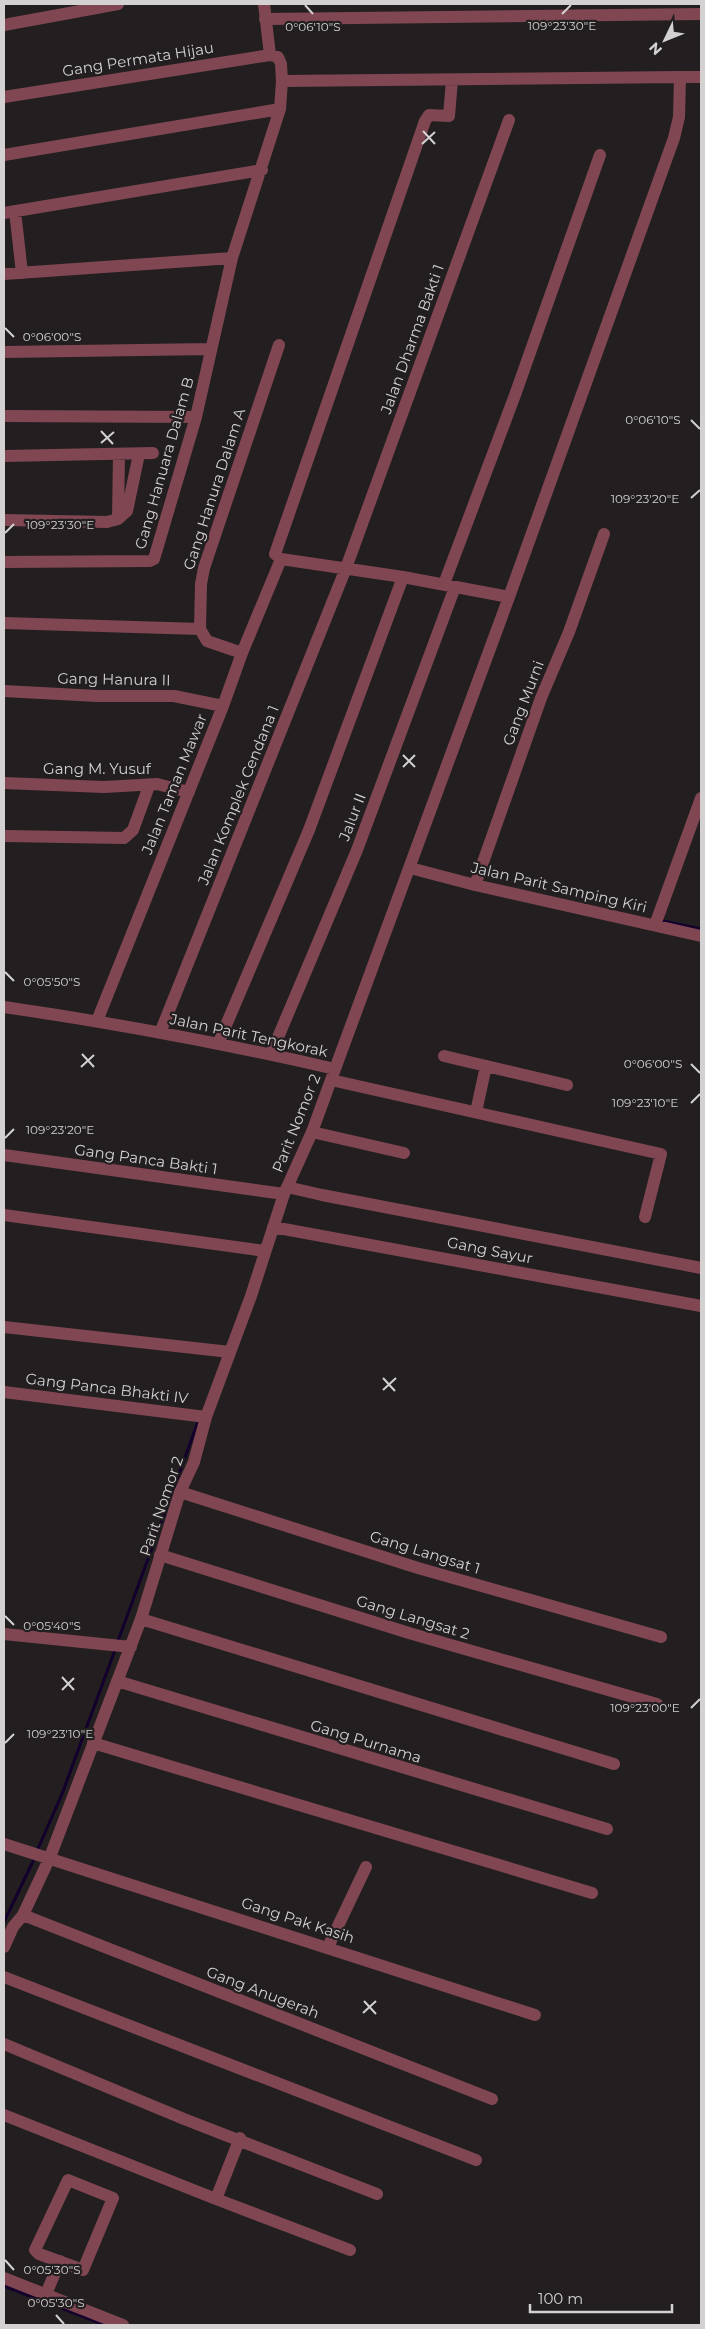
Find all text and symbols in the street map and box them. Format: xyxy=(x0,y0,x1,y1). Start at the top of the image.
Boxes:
north arrow xyxy=(640,15,690,65)
text: 109°23'30"E xyxy=(528,18,596,33)
text: 0°06'10"S xyxy=(285,19,341,34)
street label: Gang Permata Hijau xyxy=(61,38,215,80)
text: N xyxy=(645,39,666,59)
street label: Jalan Dharma Bakti 1 xyxy=(376,262,448,417)
text: 0°06'00"S xyxy=(23,329,81,344)
street label: Gang Hanuara Dalam B xyxy=(130,375,198,551)
street label: Gang Hanura Dalam A xyxy=(179,405,249,572)
text: 0°06'10"S xyxy=(625,412,681,427)
text: 109°23'20"E xyxy=(611,491,679,506)
text: 109°23'30"E xyxy=(26,517,94,532)
street label: Gang Murni xyxy=(498,658,548,748)
street label: Gang Hanura II xyxy=(57,669,171,689)
street label: Jalan Komplek Cendana 1 xyxy=(193,702,283,888)
street label: Jalan Taman Mawar xyxy=(137,711,211,858)
street label: Gang M. Yusuf xyxy=(43,759,152,778)
street label: Jalur II xyxy=(334,790,370,844)
street label: Jalan Parit Samping Kiri xyxy=(468,857,649,916)
text: 0°05'50"S xyxy=(24,974,80,989)
street label: Jalan Parit Tengkorak xyxy=(167,1009,330,1061)
text: 0°06'00"S xyxy=(624,1056,682,1071)
street label: Parit Nomor 2 xyxy=(268,1071,324,1175)
text: 109°23'10"E xyxy=(612,1095,678,1110)
text: 109°23'20"E xyxy=(26,1122,94,1137)
street label: Gang Panca Bakti 1 xyxy=(73,1140,219,1178)
street label: Gang Sayur xyxy=(446,1232,534,1268)
street label: Gang Panca Bhakti IV xyxy=(25,1369,190,1407)
street label: Parit Nomor 2 xyxy=(135,1453,187,1559)
street label: Gang Langsat 1 xyxy=(367,1526,483,1578)
street label: Gang Langsat 2 xyxy=(354,1591,472,1643)
text: 0°05'40"S xyxy=(23,1618,81,1633)
text: 109°23'00"E xyxy=(610,1700,680,1715)
street label: Gang Purnama xyxy=(308,1715,424,1767)
text: 109°23'10"E xyxy=(27,1726,93,1741)
street label: Gang Pak Kasih xyxy=(239,1893,357,1947)
street label: Gang Anugerah xyxy=(204,1962,322,2022)
text: 0°05'30"S xyxy=(23,2262,81,2277)
scale bar xyxy=(530,2282,672,2314)
text: 100 m xyxy=(538,2289,583,2308)
text: 0°05'30"S xyxy=(27,2295,85,2310)

